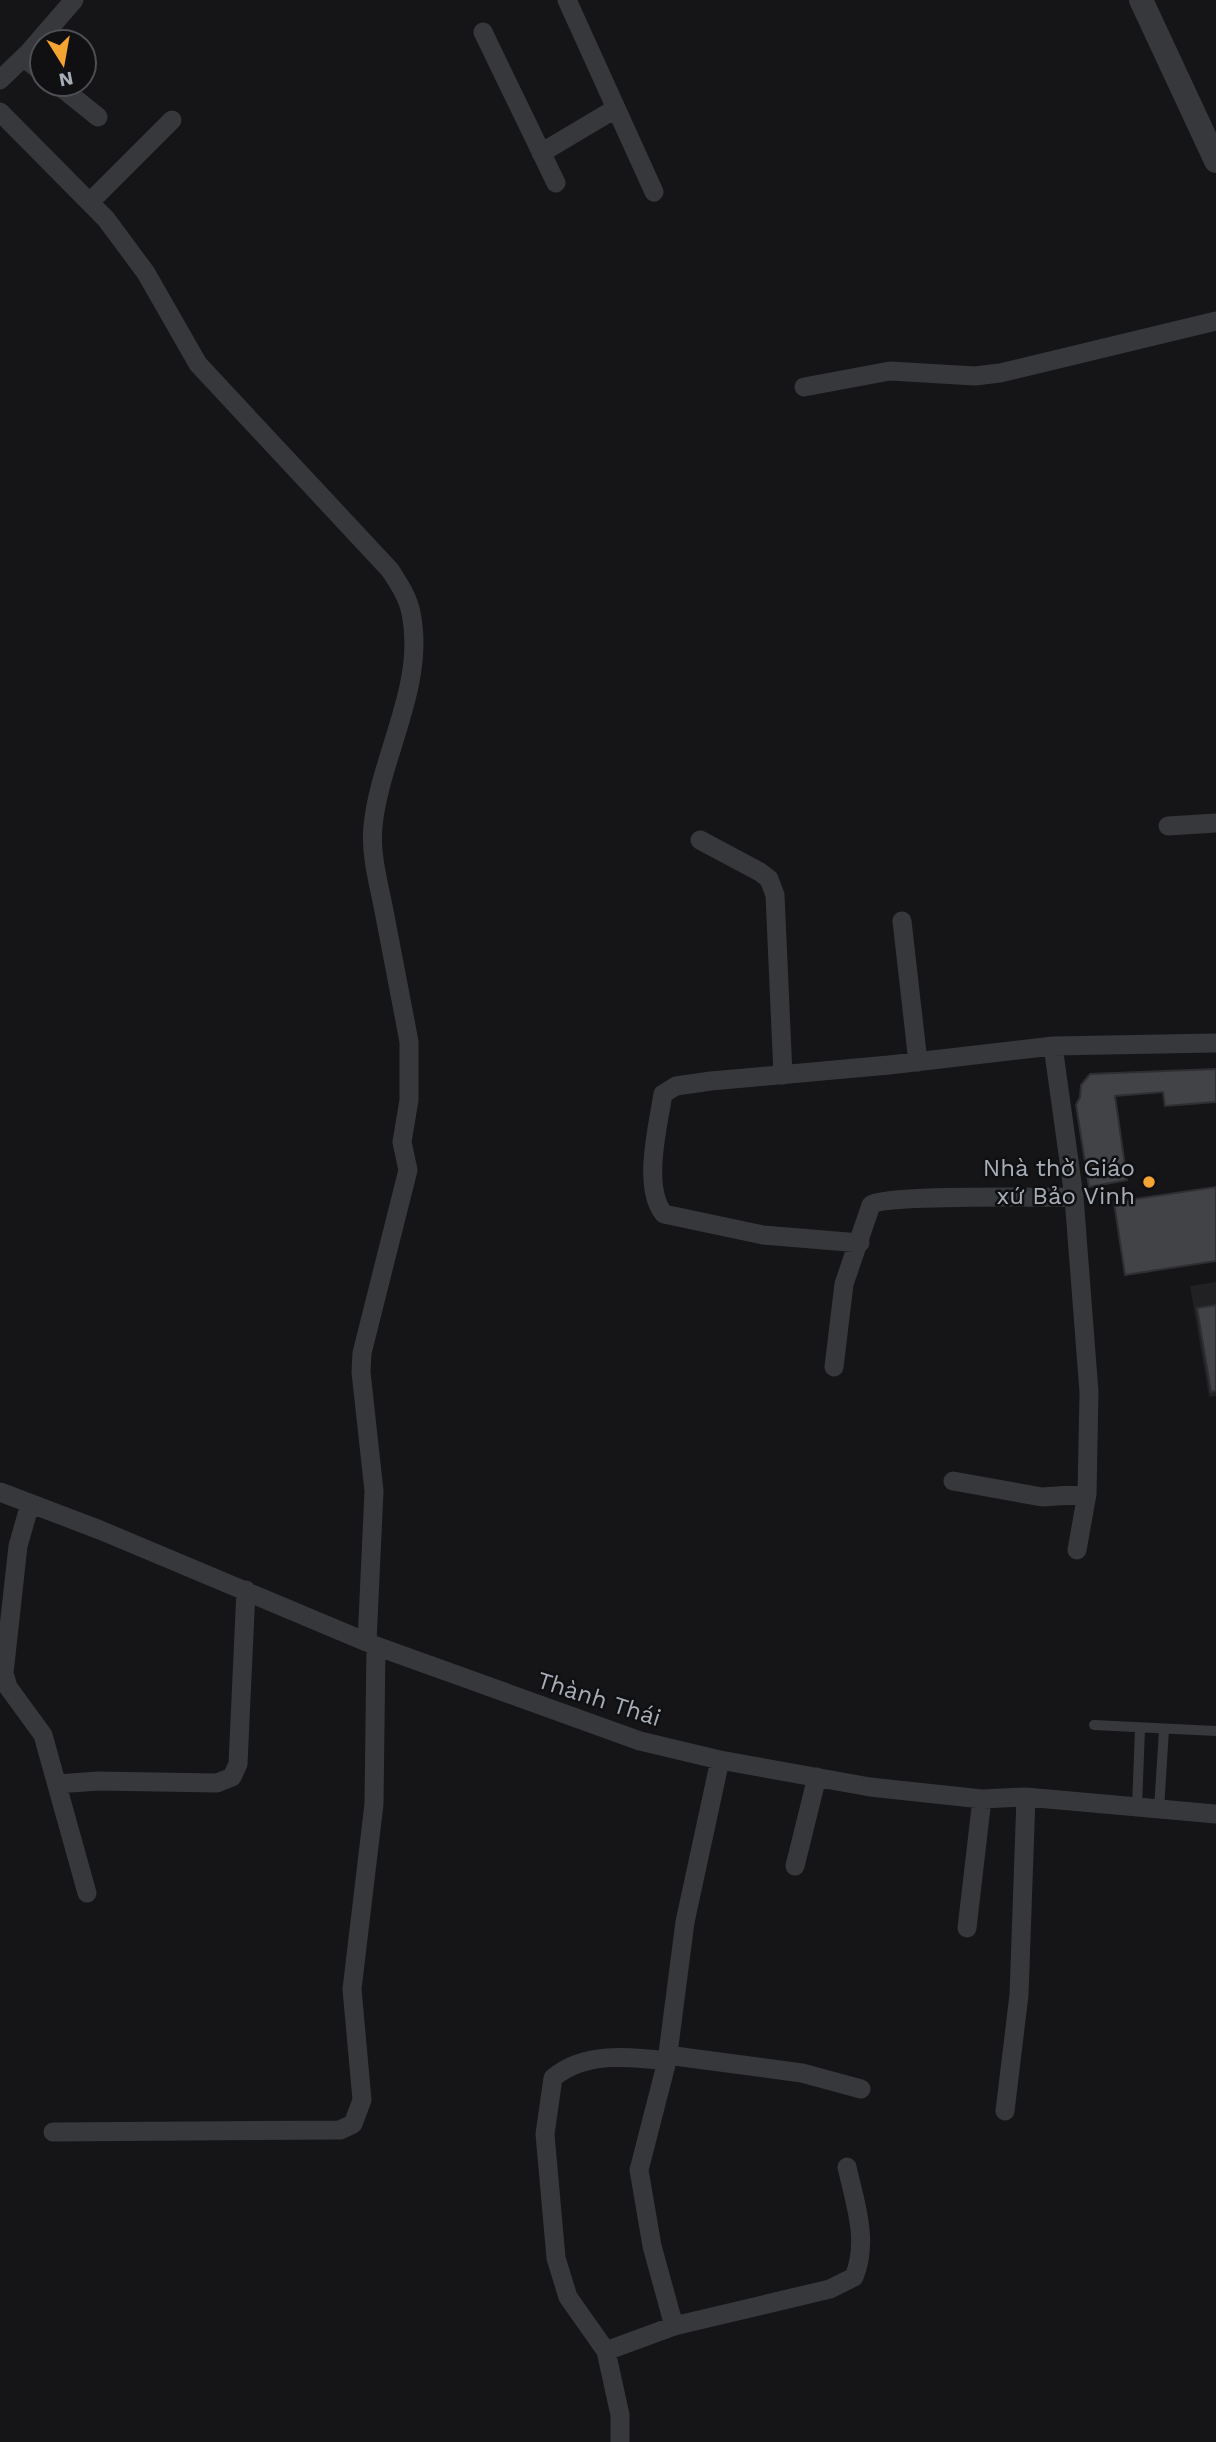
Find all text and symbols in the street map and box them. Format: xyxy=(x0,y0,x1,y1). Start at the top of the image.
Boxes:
north arrow xyxy=(28,28,98,98)
text: N xyxy=(57,67,75,92)
place label: Nhà thờ Giáo xứ Bảo Vinh xyxy=(983,1154,1135,1210)
marker: Nhà thờ Giáo xứ Bảo Vinh xyxy=(1141,1174,1157,1190)
street label: Thành Thái xyxy=(534,1666,664,1732)

